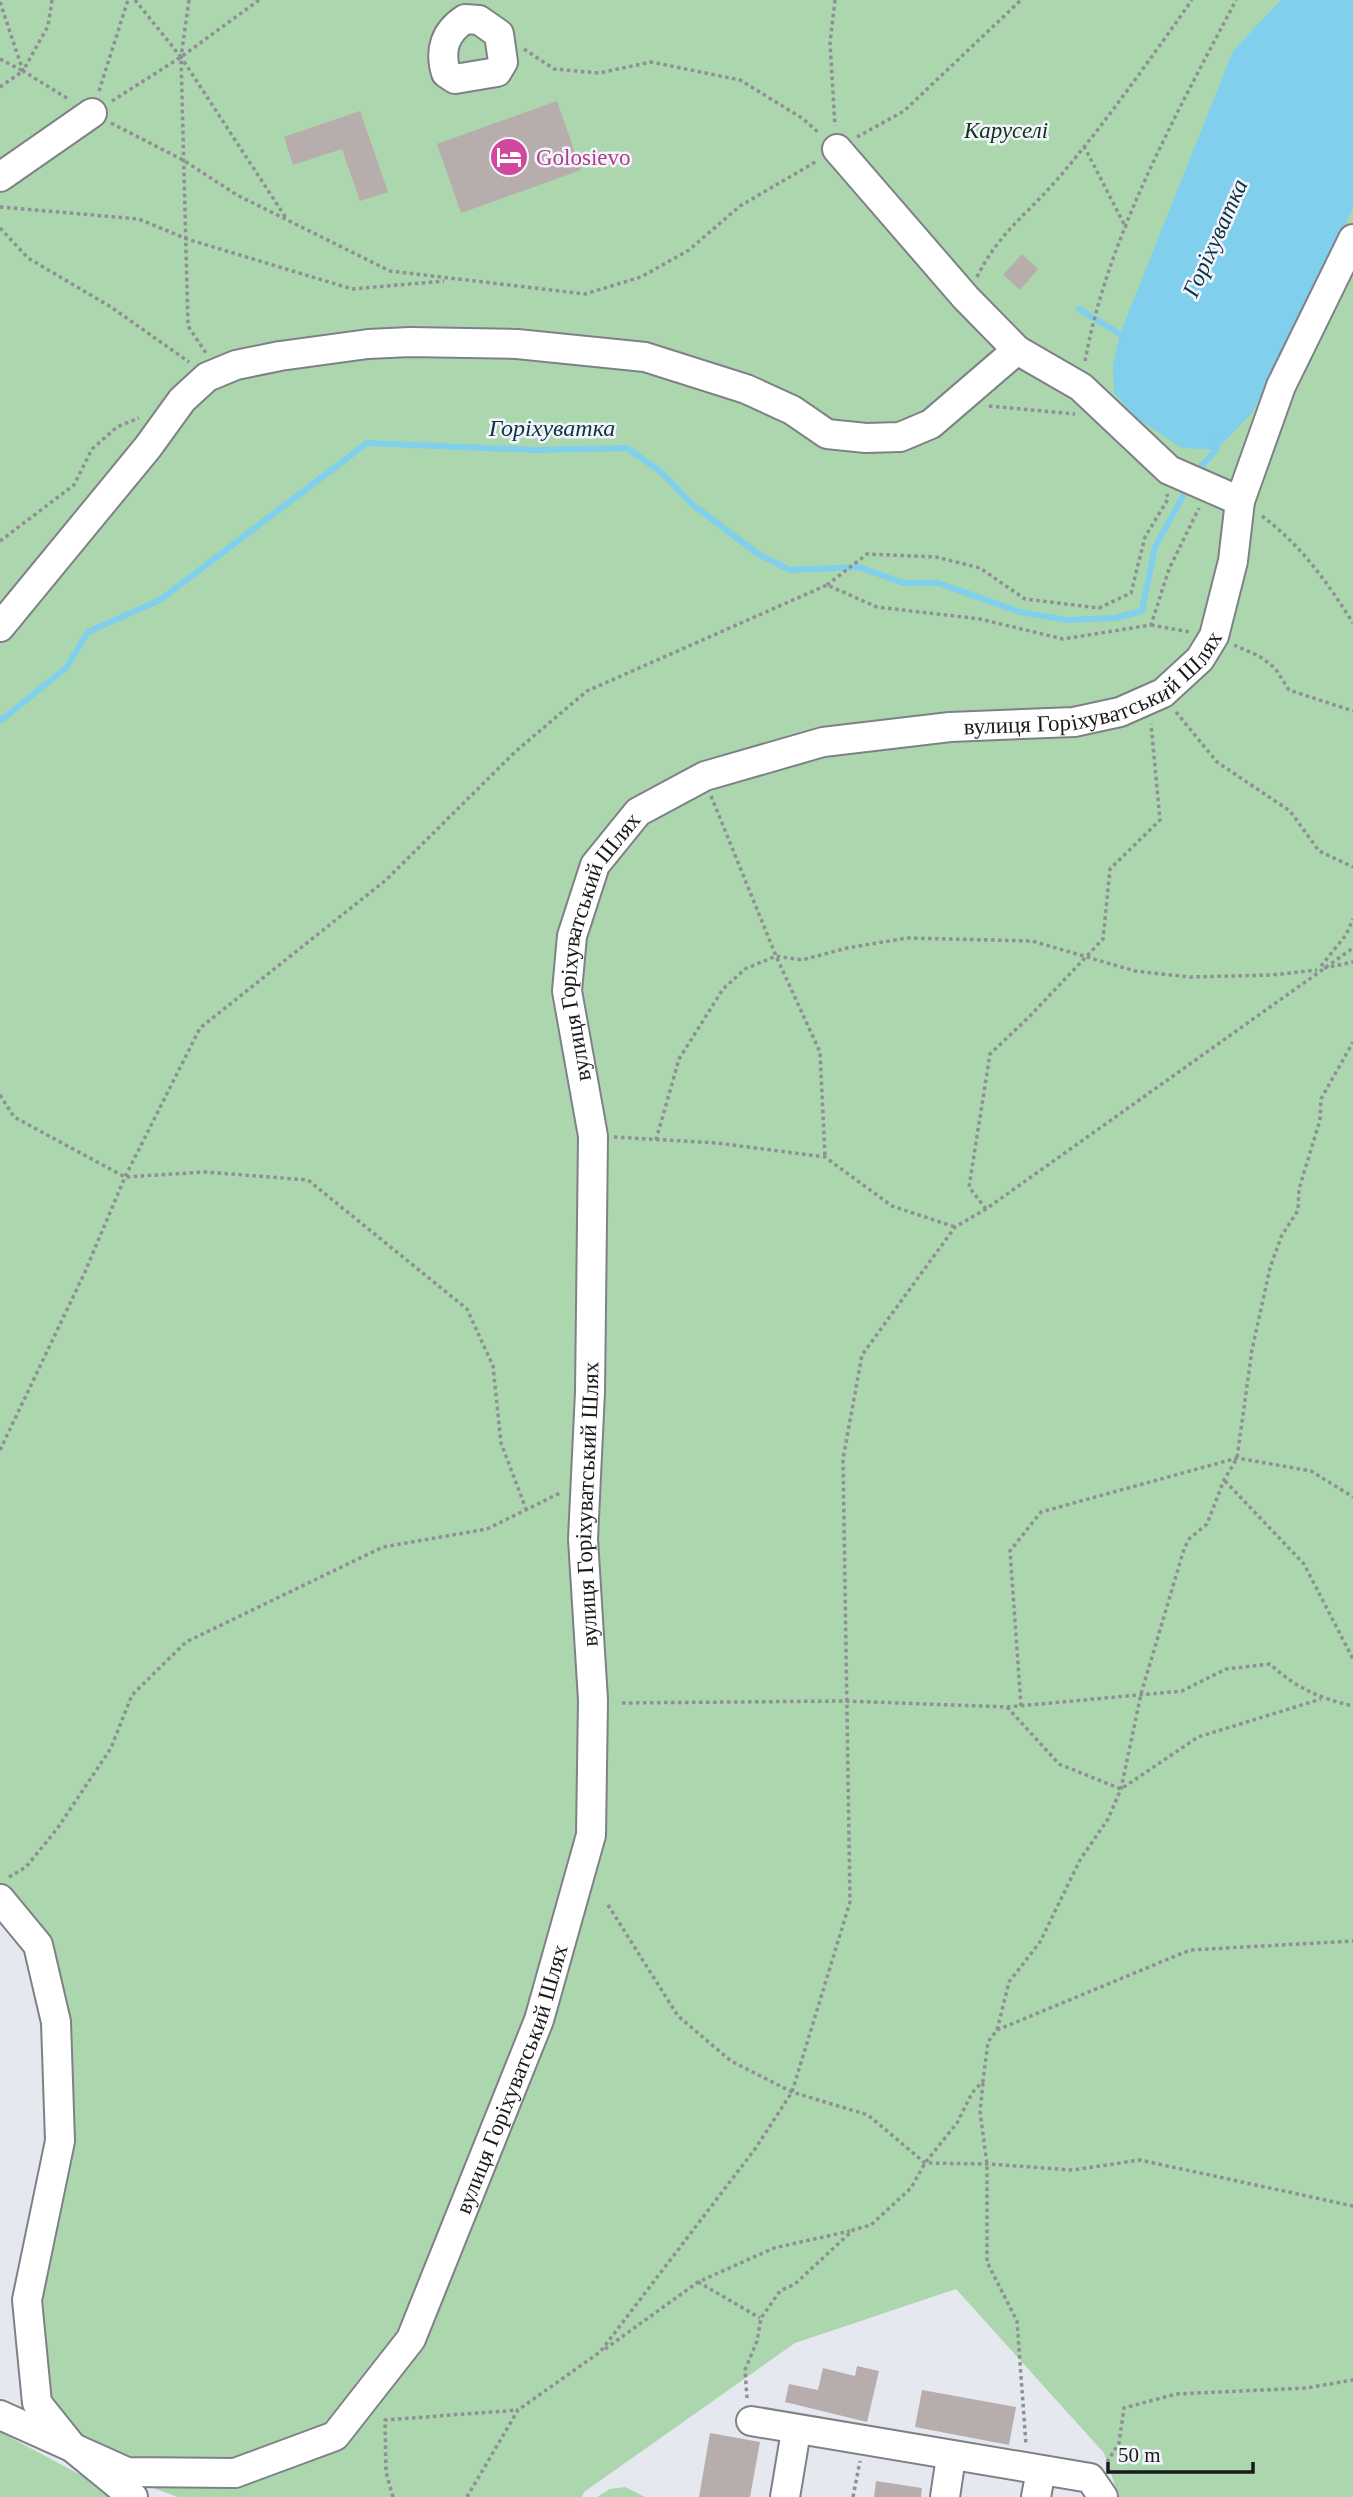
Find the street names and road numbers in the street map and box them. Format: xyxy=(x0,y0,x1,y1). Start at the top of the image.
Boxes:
street label: вулиця Горіхуватський Шлях xyxy=(963,626,1227,739)
street label: вулиця Горіхуватський Шлях xyxy=(554,807,646,1083)
street label: вулиця Горіхуватський Шлях xyxy=(571,1361,603,1648)
street label: вулиця Горіхуватський Шлях xyxy=(451,1941,573,2217)

